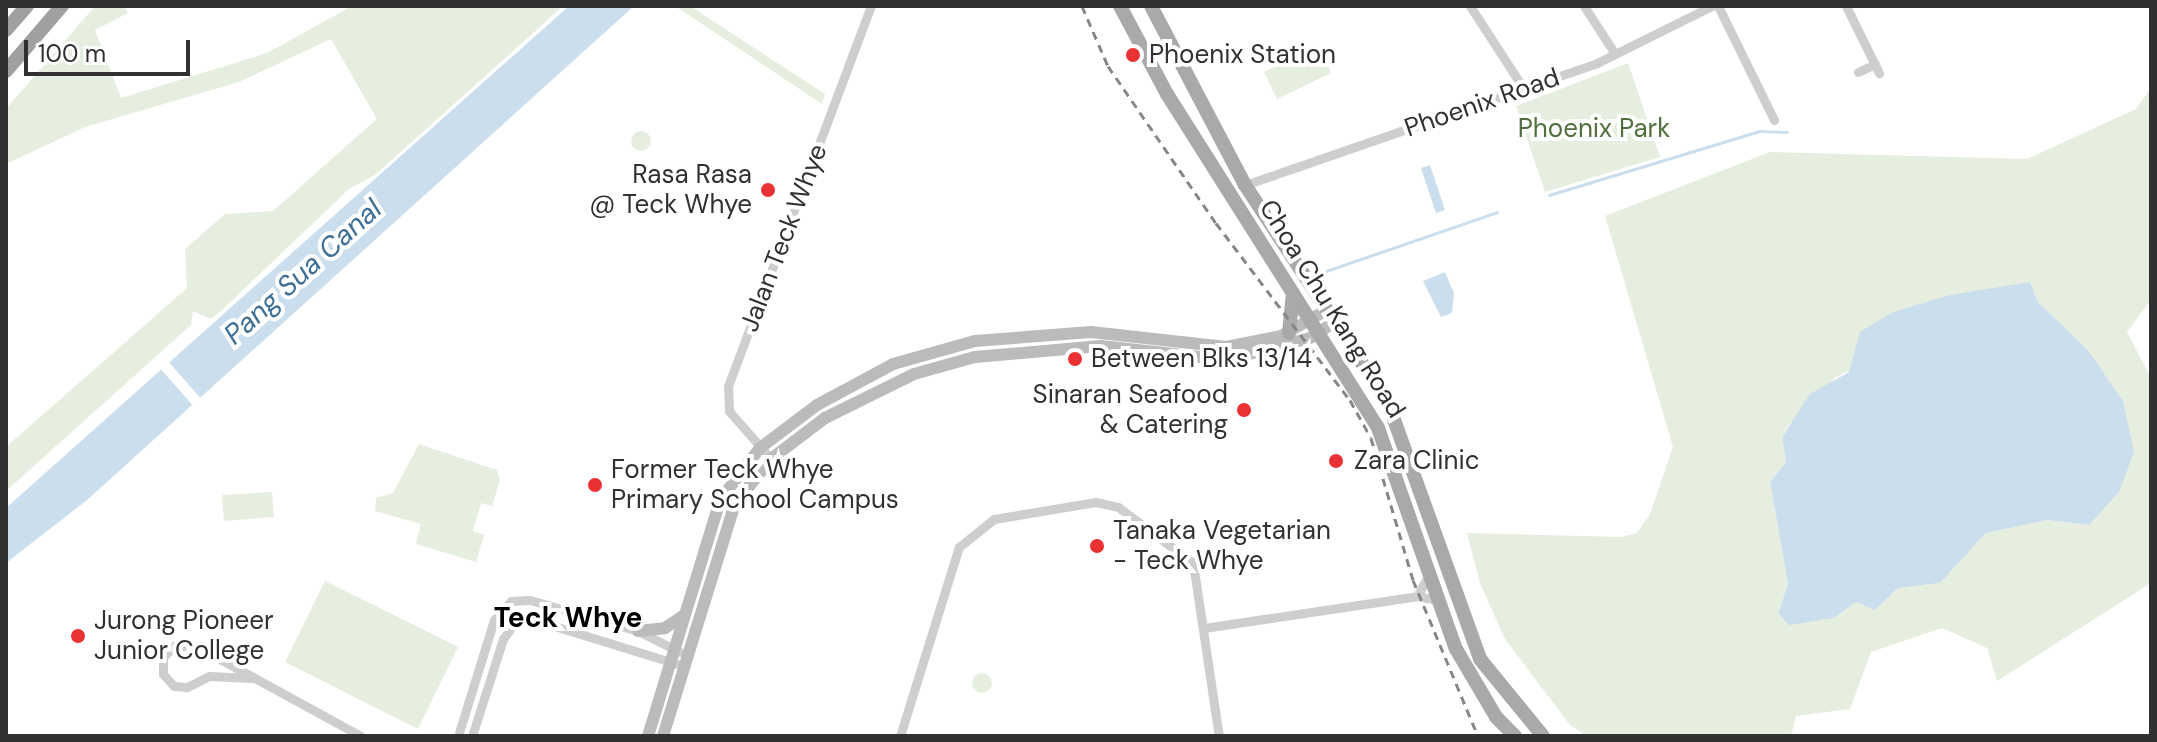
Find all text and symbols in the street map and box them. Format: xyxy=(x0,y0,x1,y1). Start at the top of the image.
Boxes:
scale bar xyxy=(28,24,194,74)
text: 100 m xyxy=(38,38,106,69)
place label: Phoenix Station xyxy=(1149,39,1336,71)
marker: Phoenix Station xyxy=(1124,46,1142,64)
street label: Phoenix Road xyxy=(1400,62,1564,144)
park label: Phoenix Park xyxy=(1518,113,1670,145)
street label: Jalan Teck Whye xyxy=(734,140,834,336)
place label: Rasa Rasa @ Teck Whye xyxy=(589,159,752,220)
marker: Rasa Rasa @ Teck Whye xyxy=(759,181,777,199)
water label: Pang Sua Canal xyxy=(217,192,389,352)
street label: Choa Chu Kang Road xyxy=(1252,194,1412,424)
place label: Between Blks 13/14 xyxy=(1091,343,1312,375)
marker: Between Blks 13/14 xyxy=(1066,350,1084,368)
place label: Sinaran Seafood & Catering xyxy=(1033,379,1228,440)
marker: Sinaran Seafood & Catering xyxy=(1235,401,1253,419)
place label: Zara Clinic xyxy=(1354,445,1480,477)
marker: Zara Clinic xyxy=(1325,450,1347,472)
place label: Former Teck Whye Primary School Campus xyxy=(611,454,899,516)
marker: Former Teck Whye Primary School Campus xyxy=(586,476,604,494)
place label: Tanaka Vegetarian - Teck Whye xyxy=(1113,515,1331,576)
marker: Tanaka Vegetarian - Teck Whye xyxy=(1088,537,1106,555)
district label: Teck Whye xyxy=(494,601,642,635)
place label: Jurong Pioneer Junior College xyxy=(94,605,274,666)
marker: Jurong Pioneer Junior College xyxy=(69,627,87,645)

